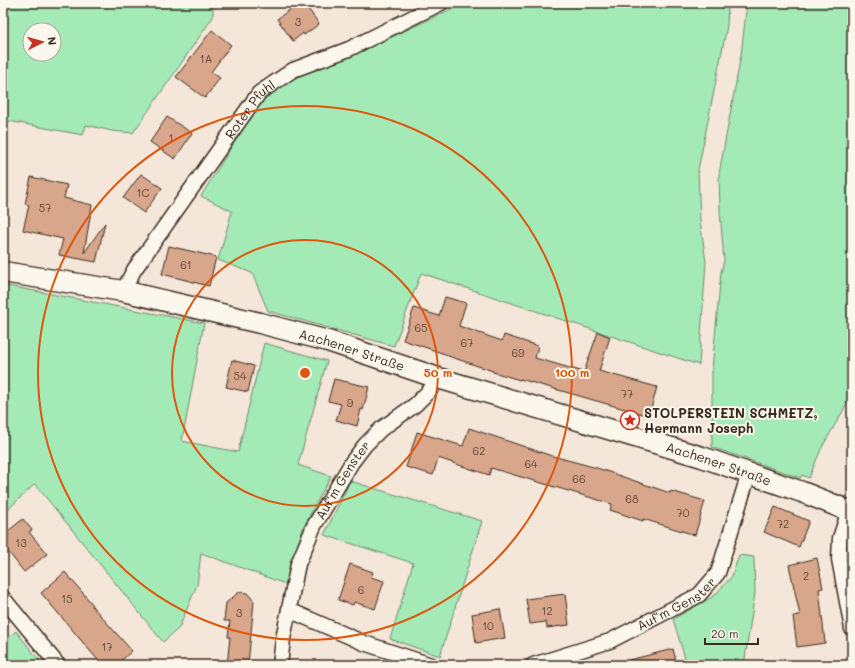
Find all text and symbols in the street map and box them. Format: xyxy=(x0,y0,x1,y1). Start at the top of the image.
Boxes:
house number: 3 xyxy=(295,14,302,29)
north arrow xyxy=(22,22,62,62)
text: N xyxy=(45,36,60,46)
house number: 1A xyxy=(200,51,212,66)
street label: Roter Pfuhl xyxy=(220,76,278,142)
house number: 1 xyxy=(169,130,173,145)
house number: 1C xyxy=(137,185,150,200)
house number: 57 xyxy=(39,200,51,215)
house number: 61 xyxy=(180,257,192,272)
house number: 65 xyxy=(414,320,428,335)
street label: Aachener Straße xyxy=(297,325,407,374)
house number: 67 xyxy=(461,335,473,350)
house number: 69 xyxy=(511,345,525,360)
text: 50 m xyxy=(424,364,452,380)
text: 100 m xyxy=(555,364,589,380)
centre of rings xyxy=(298,366,312,380)
house number: 54 xyxy=(234,368,247,383)
house number: 77 xyxy=(621,386,633,401)
house number: 9 xyxy=(347,395,354,410)
place label: STOLPERSTEIN SCHMETZ, Hermann Joseph xyxy=(644,404,817,436)
place icon: STOLPERSTEIN SCHMETZ, Hermann Joseph xyxy=(619,409,641,431)
street label: Auf'm Genster xyxy=(311,436,373,522)
street label: Aachener Straße xyxy=(664,438,774,489)
house number: 62 xyxy=(473,443,485,458)
house number: 64 xyxy=(524,456,538,471)
house number: 66 xyxy=(572,471,586,486)
house number: 68 xyxy=(625,491,639,506)
house number: 70 xyxy=(677,505,690,520)
house number: 72 xyxy=(777,516,789,531)
house number: 13 xyxy=(15,535,27,550)
house number: 2 xyxy=(803,568,809,583)
street label: Auf'm Genster xyxy=(634,573,719,634)
house number: 6 xyxy=(358,582,364,597)
house number: 15 xyxy=(61,591,73,606)
house number: 12 xyxy=(541,603,553,618)
house number: 3 xyxy=(236,605,243,620)
house number: 10 xyxy=(482,618,494,633)
scale bar xyxy=(705,620,758,646)
text: 20 m xyxy=(711,625,739,641)
house number: 17 xyxy=(101,639,113,654)

